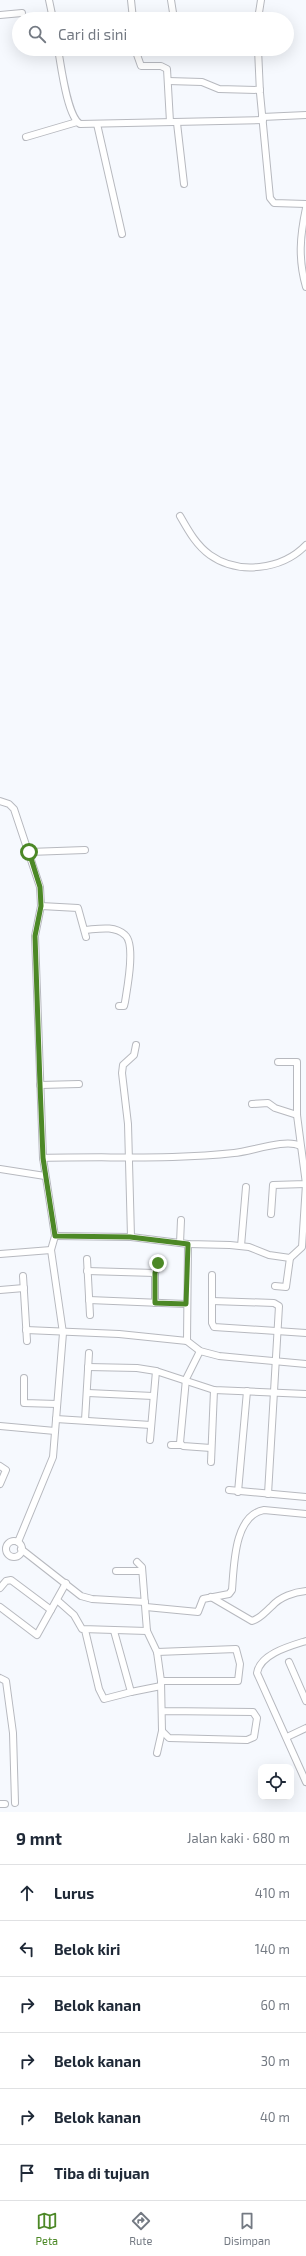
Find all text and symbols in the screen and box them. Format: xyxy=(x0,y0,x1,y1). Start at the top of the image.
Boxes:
search box xyxy=(12,12,294,56)
icon: search xyxy=(26,23,48,45)
text: Cari di sini xyxy=(58,25,127,43)
route start xyxy=(20,843,38,861)
route end xyxy=(149,1254,167,1272)
map controls xyxy=(258,1764,294,1800)
button: locate xyxy=(258,1764,294,1800)
text: 9 mnt xyxy=(16,1828,62,1848)
text: Jalan kaki · 680 m xyxy=(187,1830,290,1846)
icon: ahead xyxy=(16,1882,38,1904)
text: Lurus xyxy=(54,1884,94,1902)
text: 410 m xyxy=(255,1885,290,1901)
icon: left xyxy=(16,1938,38,1960)
text: Belok kiri xyxy=(54,1940,120,1958)
text: 140 m xyxy=(255,1941,290,1957)
icon: right xyxy=(16,1994,38,2016)
text: Belok kanan xyxy=(54,1996,141,2014)
text: 60 m xyxy=(260,1997,290,2013)
icon: right xyxy=(16,2050,38,2072)
text: Belok kanan xyxy=(54,2052,141,2070)
text: 30 m xyxy=(261,2053,290,2069)
icon: right xyxy=(16,2106,38,2128)
text: Belok kanan xyxy=(54,2108,141,2126)
text: 40 m xyxy=(260,2109,290,2125)
icon: arrive xyxy=(16,2162,38,2184)
text: Tiba di tujuan xyxy=(54,2164,150,2182)
tab: Peta xyxy=(36,2210,58,2247)
tab: Rute xyxy=(129,2210,152,2247)
tab: Disimpan xyxy=(224,2210,270,2247)

